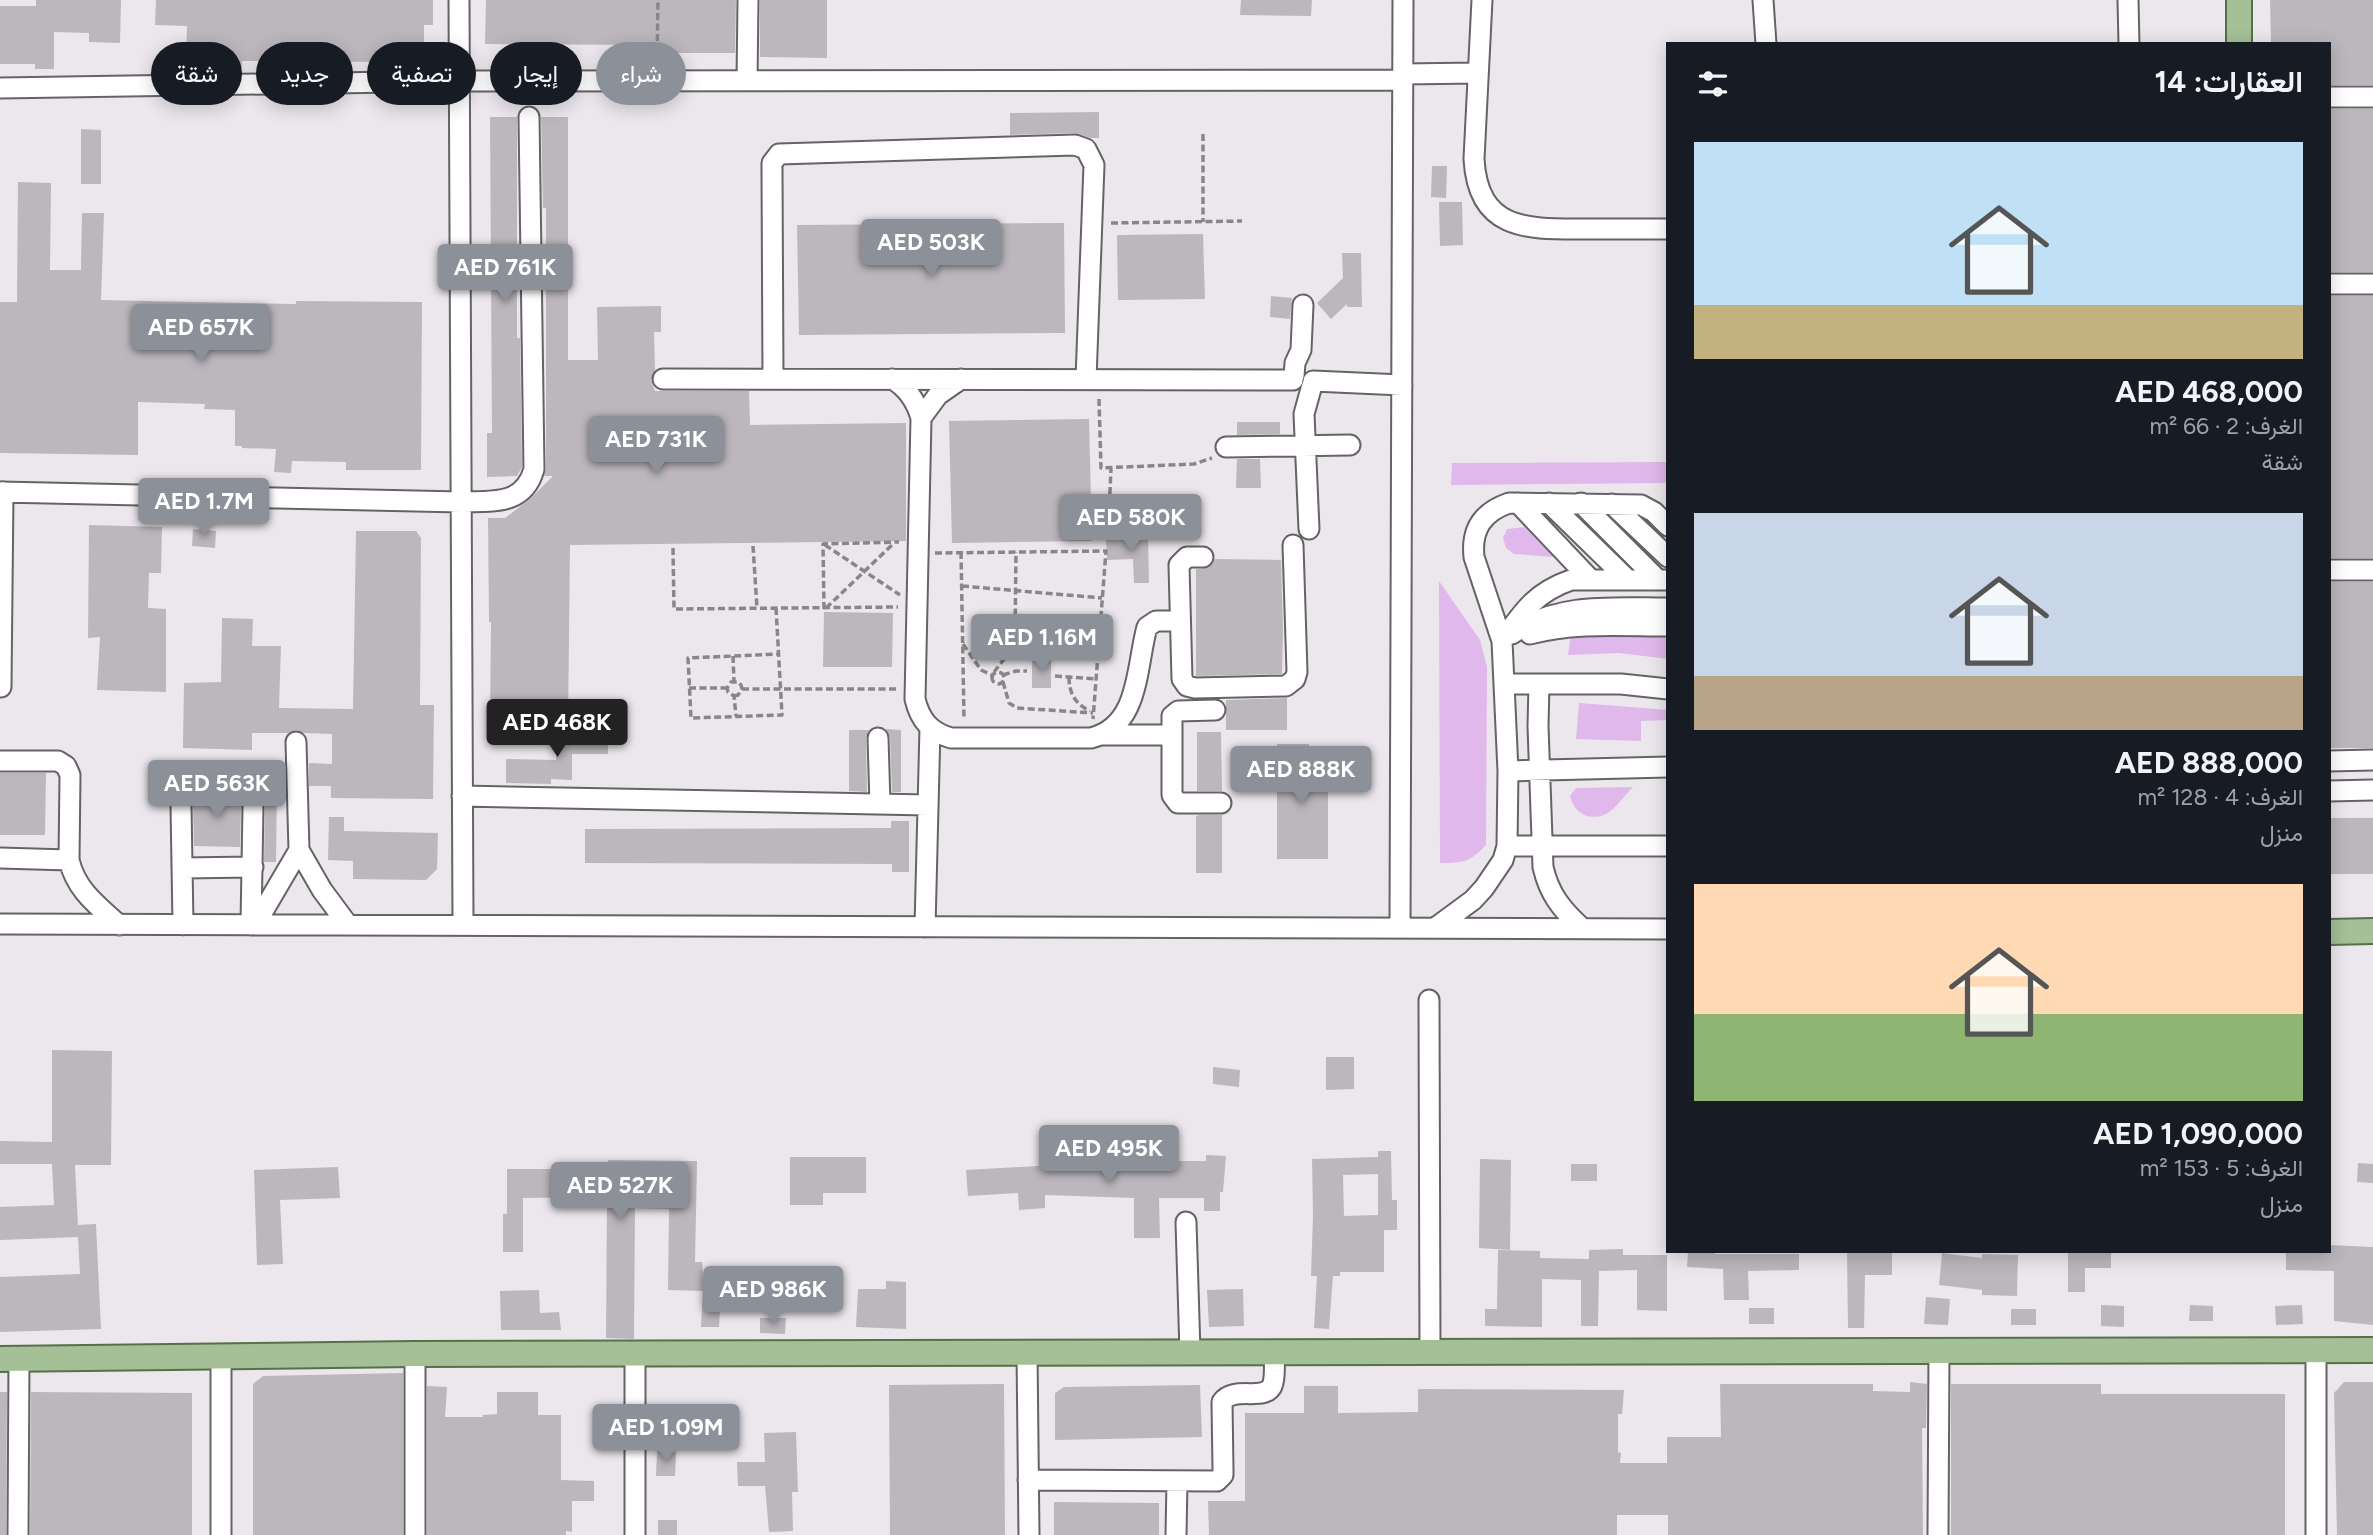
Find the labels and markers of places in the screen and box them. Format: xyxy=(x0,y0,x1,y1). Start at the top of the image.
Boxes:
pin: AED 503K xyxy=(859,219,1003,279)
pin: AED 761K xyxy=(433,244,577,304)
pin: AED 657K xyxy=(129,304,273,364)
pin: AED 731K xyxy=(584,416,728,476)
pin: AED 1.7M xyxy=(132,478,276,538)
pin: AED 580K xyxy=(1059,494,1203,554)
pin: AED 1.16M xyxy=(962,614,1122,674)
pin: AED 468K xyxy=(485,700,629,759)
pin: AED 888K xyxy=(1229,746,1373,806)
pin: AED 563K xyxy=(145,760,289,820)
pin: AED 495K xyxy=(1037,1126,1181,1185)
pin: AED 527K xyxy=(548,1162,692,1222)
pin: AED 986K xyxy=(701,1266,845,1326)
pin: AED 1.09M xyxy=(586,1404,746,1464)

